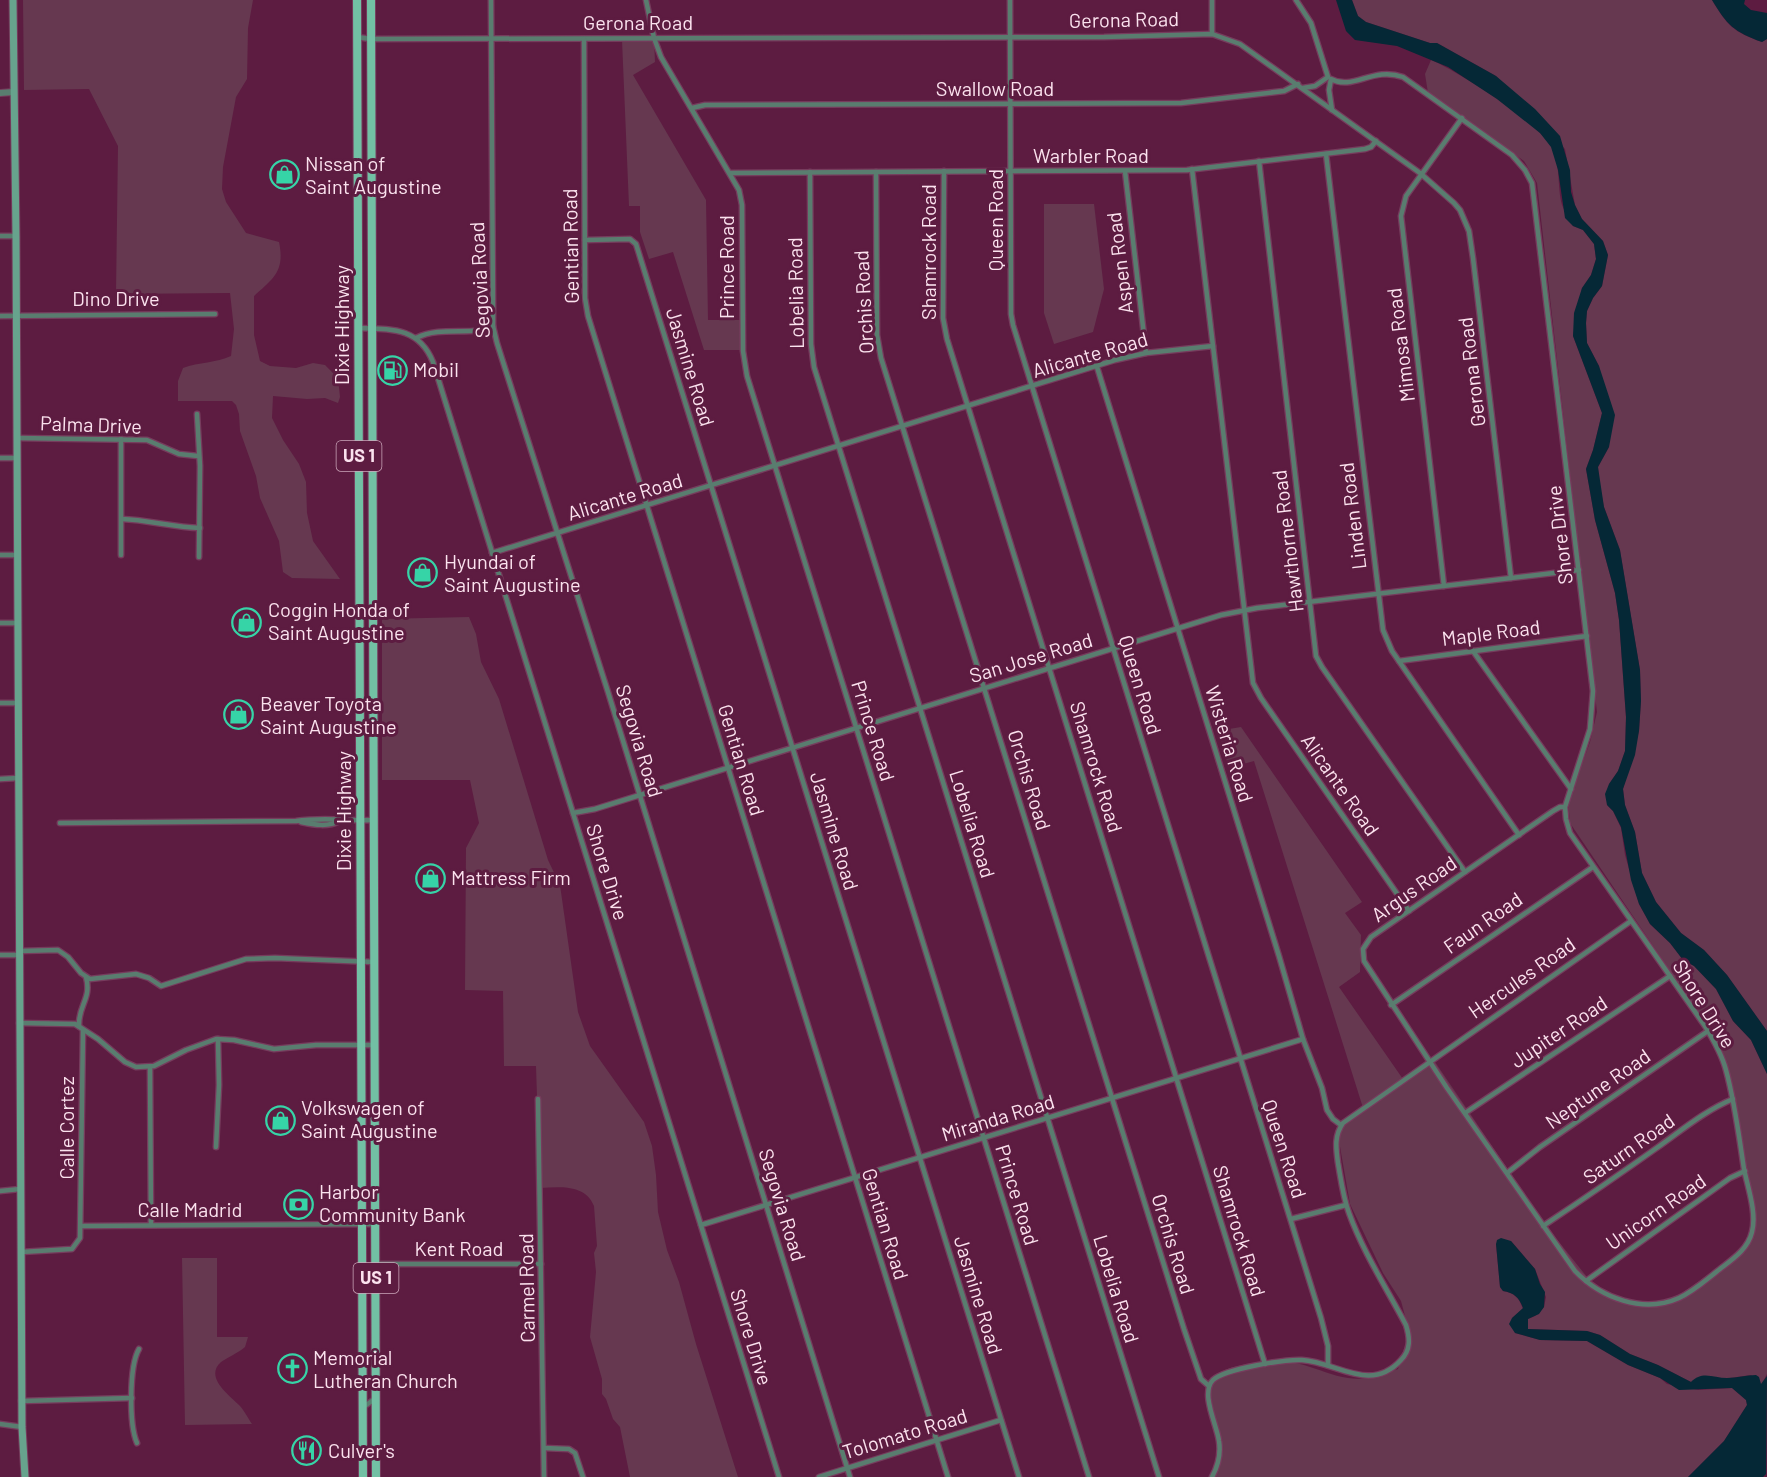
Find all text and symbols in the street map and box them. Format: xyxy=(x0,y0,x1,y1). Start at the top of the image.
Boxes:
street label: Gerona Road xyxy=(1069,6,1179,32)
street label: Gerona Road xyxy=(583,10,693,34)
street label: Swallow Road xyxy=(936,76,1054,100)
street label: Warbler Road xyxy=(1033,143,1149,167)
place label: Nissan of Saint Augustine xyxy=(305,151,442,198)
shop icon: Nissan of Saint Augustine xyxy=(268,159,300,191)
street label: Queen Road xyxy=(983,169,1007,271)
street label: Shamrock Road xyxy=(916,184,940,320)
street label: Gentian Road xyxy=(557,188,583,304)
street label: Aspen Road xyxy=(1101,211,1137,315)
street label: Prince Road xyxy=(714,215,738,319)
street label: Segovia Road xyxy=(464,221,494,339)
street label: Lobelia Road xyxy=(782,237,808,349)
street label: Orchis Road xyxy=(848,250,878,354)
street label: Dixie Highway xyxy=(329,265,353,385)
street label: Dino Drive xyxy=(72,286,160,310)
street label: Mimosa Road xyxy=(1381,287,1419,404)
street label: Jasmine Road xyxy=(662,305,720,429)
street label: Gerona Road xyxy=(1452,316,1490,428)
street label: Alicante Road xyxy=(1029,326,1150,382)
fuel station icon: Mobil xyxy=(376,354,408,386)
place label: Mobil xyxy=(413,357,459,381)
street label: Palma Drive xyxy=(40,410,142,438)
road number: US 1 xyxy=(336,441,382,471)
street label: Linden Road xyxy=(1334,461,1370,571)
street label: Alicante Road xyxy=(564,467,685,525)
street label: Hawthorne Road xyxy=(1266,469,1308,614)
street label: Shore Drive xyxy=(1541,484,1577,586)
place label: Hyundai of Saint Augustine xyxy=(444,549,581,596)
shop icon: Hyundai of Saint Augustine xyxy=(407,557,439,589)
place label: Coggin Honda of Saint Augustine xyxy=(268,597,410,644)
shop icon: Coggin Honda of Saint Augustine xyxy=(231,606,263,638)
street label: Maple Road xyxy=(1440,614,1541,650)
street label: San Jose Road xyxy=(966,627,1095,687)
street label: Queen Road xyxy=(1114,632,1167,737)
street label: Prince Road xyxy=(847,677,901,784)
street label: Segovia Road xyxy=(611,681,668,800)
street label: Wisteria Road xyxy=(1201,682,1259,805)
place label: Beaver Toyota Saint Augustine xyxy=(260,691,397,738)
street label: Shamrock Road xyxy=(1066,698,1128,835)
shop icon: Beaver Toyota Saint Augustine xyxy=(223,699,255,731)
street label: Gentian Road xyxy=(714,701,770,818)
street label: Orchis Road xyxy=(1003,727,1057,833)
street label: Alicante Road xyxy=(1297,729,1385,840)
street label: Dixie Highway xyxy=(331,751,355,871)
street label: Lobelia Road xyxy=(945,767,1001,881)
street label: Jasmine Road xyxy=(806,769,864,893)
street label: Shore Drive xyxy=(582,821,634,923)
street label: Argus Road xyxy=(1366,850,1461,926)
shop icon: Mattress Firm xyxy=(414,862,446,894)
place label: Mattress Firm xyxy=(451,865,571,889)
street label: Faun Road xyxy=(1438,886,1526,958)
street label: Hercules Road xyxy=(1463,932,1579,1023)
street label: Shore Drive xyxy=(1668,955,1741,1052)
street label: Jupiter Road xyxy=(1505,990,1611,1072)
street label: Neptune Road xyxy=(1540,1043,1655,1133)
street label: Calle Cortez xyxy=(54,1076,78,1180)
street label: Miranda Road xyxy=(938,1088,1057,1146)
place label: Volkswagen of Saint Augustine xyxy=(301,1095,438,1142)
street label: Queen Road xyxy=(1258,1096,1312,1201)
shop icon: Volkswagen of Saint Augustine xyxy=(264,1104,296,1136)
street label: Saturn Road xyxy=(1578,1108,1679,1188)
street label: Prince Road xyxy=(991,1141,1045,1248)
street label: Segovia Road xyxy=(754,1145,811,1264)
street label: Shamrock Road xyxy=(1209,1162,1271,1299)
street label: Gentian Road xyxy=(858,1165,914,1282)
street label: Unicorn Road xyxy=(1601,1168,1710,1254)
place label: Harbor Community Bank xyxy=(319,1179,466,1226)
bank icon: Harbor Community Bank xyxy=(282,1188,314,1220)
street label: Orchis Road xyxy=(1147,1191,1201,1297)
street label: Calle Madrid xyxy=(138,1197,242,1221)
street label: Lobelia Road xyxy=(1089,1232,1145,1346)
street label: Carmel Road xyxy=(513,1233,539,1343)
street label: Jasmine Road xyxy=(950,1233,1008,1357)
street label: Kent Road xyxy=(415,1236,503,1260)
road number: US 1 xyxy=(354,1263,398,1293)
street label: Shore Drive xyxy=(726,1286,778,1388)
place label: Memorial Lutheran Church xyxy=(313,1345,458,1392)
church icon: Memorial Lutheran Church xyxy=(276,1353,308,1385)
street label: Tolomato Road xyxy=(839,1403,970,1463)
restaurant icon: Culver's xyxy=(291,1435,323,1467)
place label: Culver's xyxy=(328,1438,395,1462)

